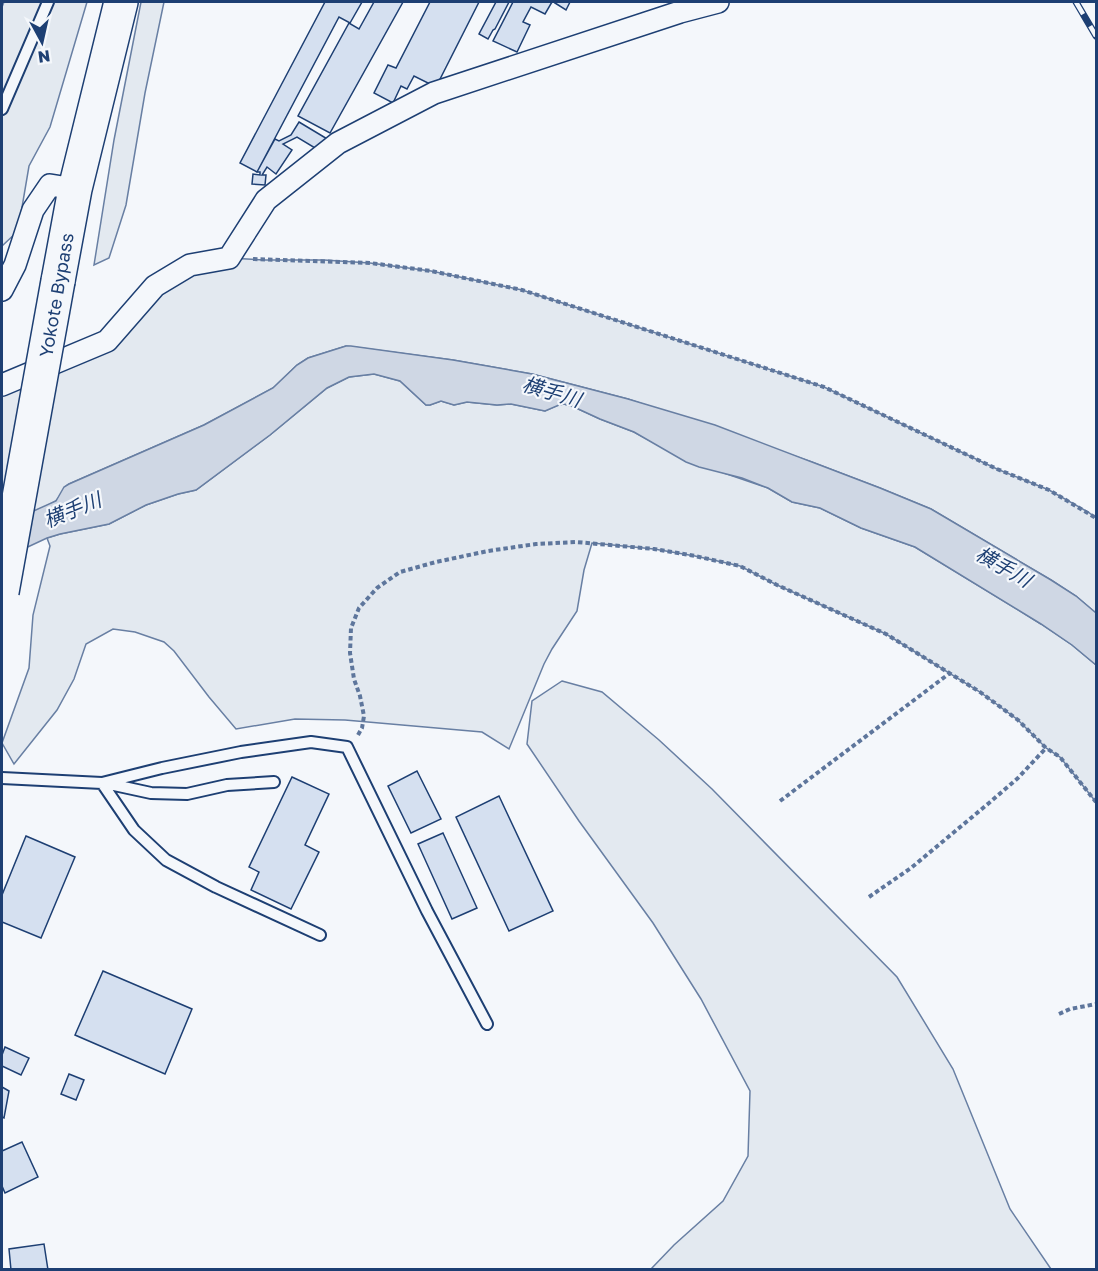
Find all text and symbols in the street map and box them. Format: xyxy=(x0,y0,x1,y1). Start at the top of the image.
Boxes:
north arrow xyxy=(12,12,72,72)
text: N xyxy=(37,46,52,68)
street label: Yokote Bypass xyxy=(34,231,78,359)
water label: 横手川 xyxy=(520,371,586,412)
water label: 横手川 xyxy=(40,486,106,531)
water label: 横手川 xyxy=(972,541,1038,592)

